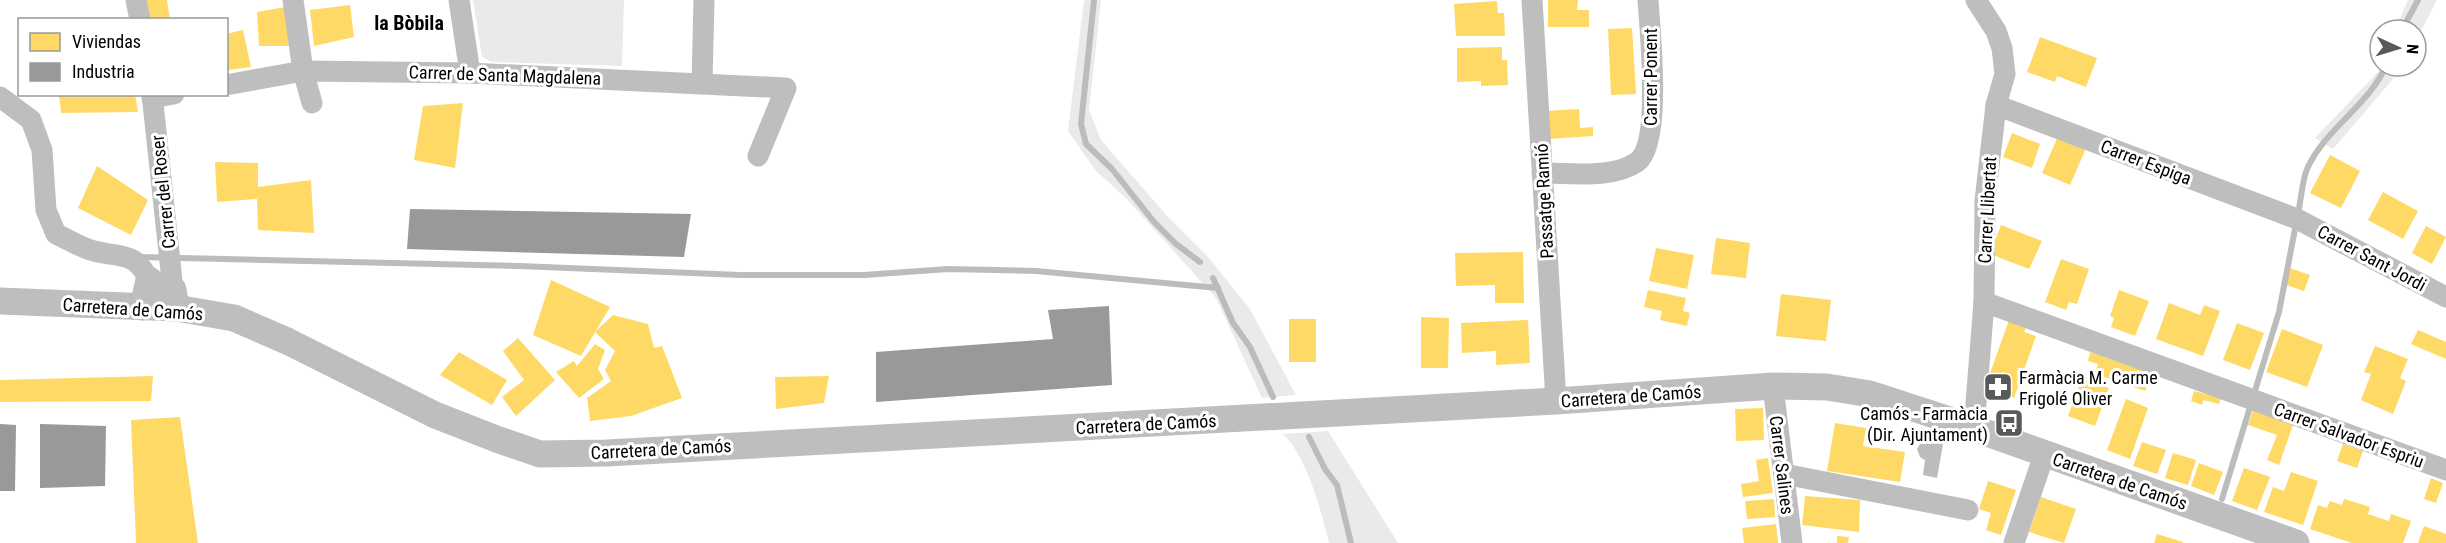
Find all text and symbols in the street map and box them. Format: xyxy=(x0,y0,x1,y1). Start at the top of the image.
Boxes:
district label: la Bòbila xyxy=(374,11,444,35)
legend xyxy=(18,18,228,96)
north arrow xyxy=(2368,18,2428,78)
street label: Carrer Ponent xyxy=(1640,28,1661,126)
text: Viviendas xyxy=(72,31,141,52)
text: N xyxy=(2403,43,2422,55)
text: Industria xyxy=(72,61,135,82)
street label: Carrer de Santa Magdalena xyxy=(408,61,602,89)
street label: Carrer del Roser xyxy=(147,134,179,250)
street label: Carrer Espiga xyxy=(2098,135,2194,189)
street label: Passatge Ramió xyxy=(1530,143,1558,259)
street label: Carrer Llibertat xyxy=(1974,156,2000,264)
street label: Carrer Sant Jordi xyxy=(2314,221,2430,295)
street label: Carretera de Camós xyxy=(62,294,204,324)
place label: Farmàcia M. Carme Frigolé Oliver xyxy=(2019,367,2158,409)
pharmacy icon: Farmàcia M. Carme Frigolé Oliver xyxy=(1982,371,2014,403)
street label: Carretera de Camós xyxy=(1560,381,1702,411)
street label: Carrer Salvador Espriu xyxy=(2271,398,2427,472)
place label: Camós - Farmàcia (Dir. Ajuntament) xyxy=(1860,403,1988,446)
bus stop icon: Camós - Farmàcia (Dir. Ajuntament) xyxy=(1993,407,2025,439)
street label: Carretera de Camós xyxy=(1075,410,1217,438)
street label: Carrer Salines xyxy=(1766,414,1798,516)
street label: Carretera de Camós xyxy=(590,435,732,463)
street label: Carretera de Camós xyxy=(2050,448,2190,514)

